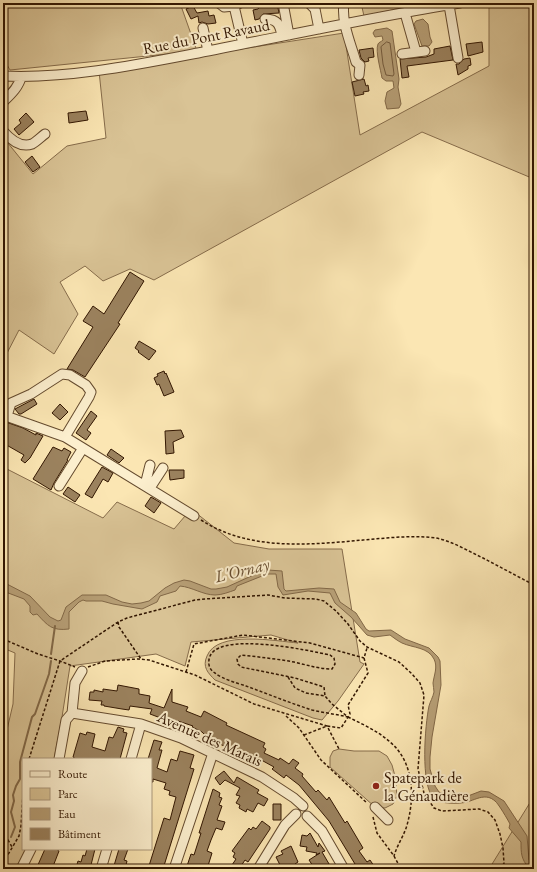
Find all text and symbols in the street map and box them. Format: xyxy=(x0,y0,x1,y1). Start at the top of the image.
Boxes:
street label: Rue du Pont Ravaud xyxy=(141,14,272,59)
water label: L'Ornay xyxy=(211,553,272,588)
street label: Avenue des Marais xyxy=(153,705,266,771)
legend xyxy=(22,758,152,850)
text: Route xyxy=(58,766,88,782)
place label: Spatepark de la Génaudière xyxy=(384,767,468,806)
marker: Spatepark de la Génaudière xyxy=(371,781,381,791)
text: Parc xyxy=(58,786,78,802)
text: Eau xyxy=(58,806,76,822)
text: Bâtiment xyxy=(58,826,101,842)

